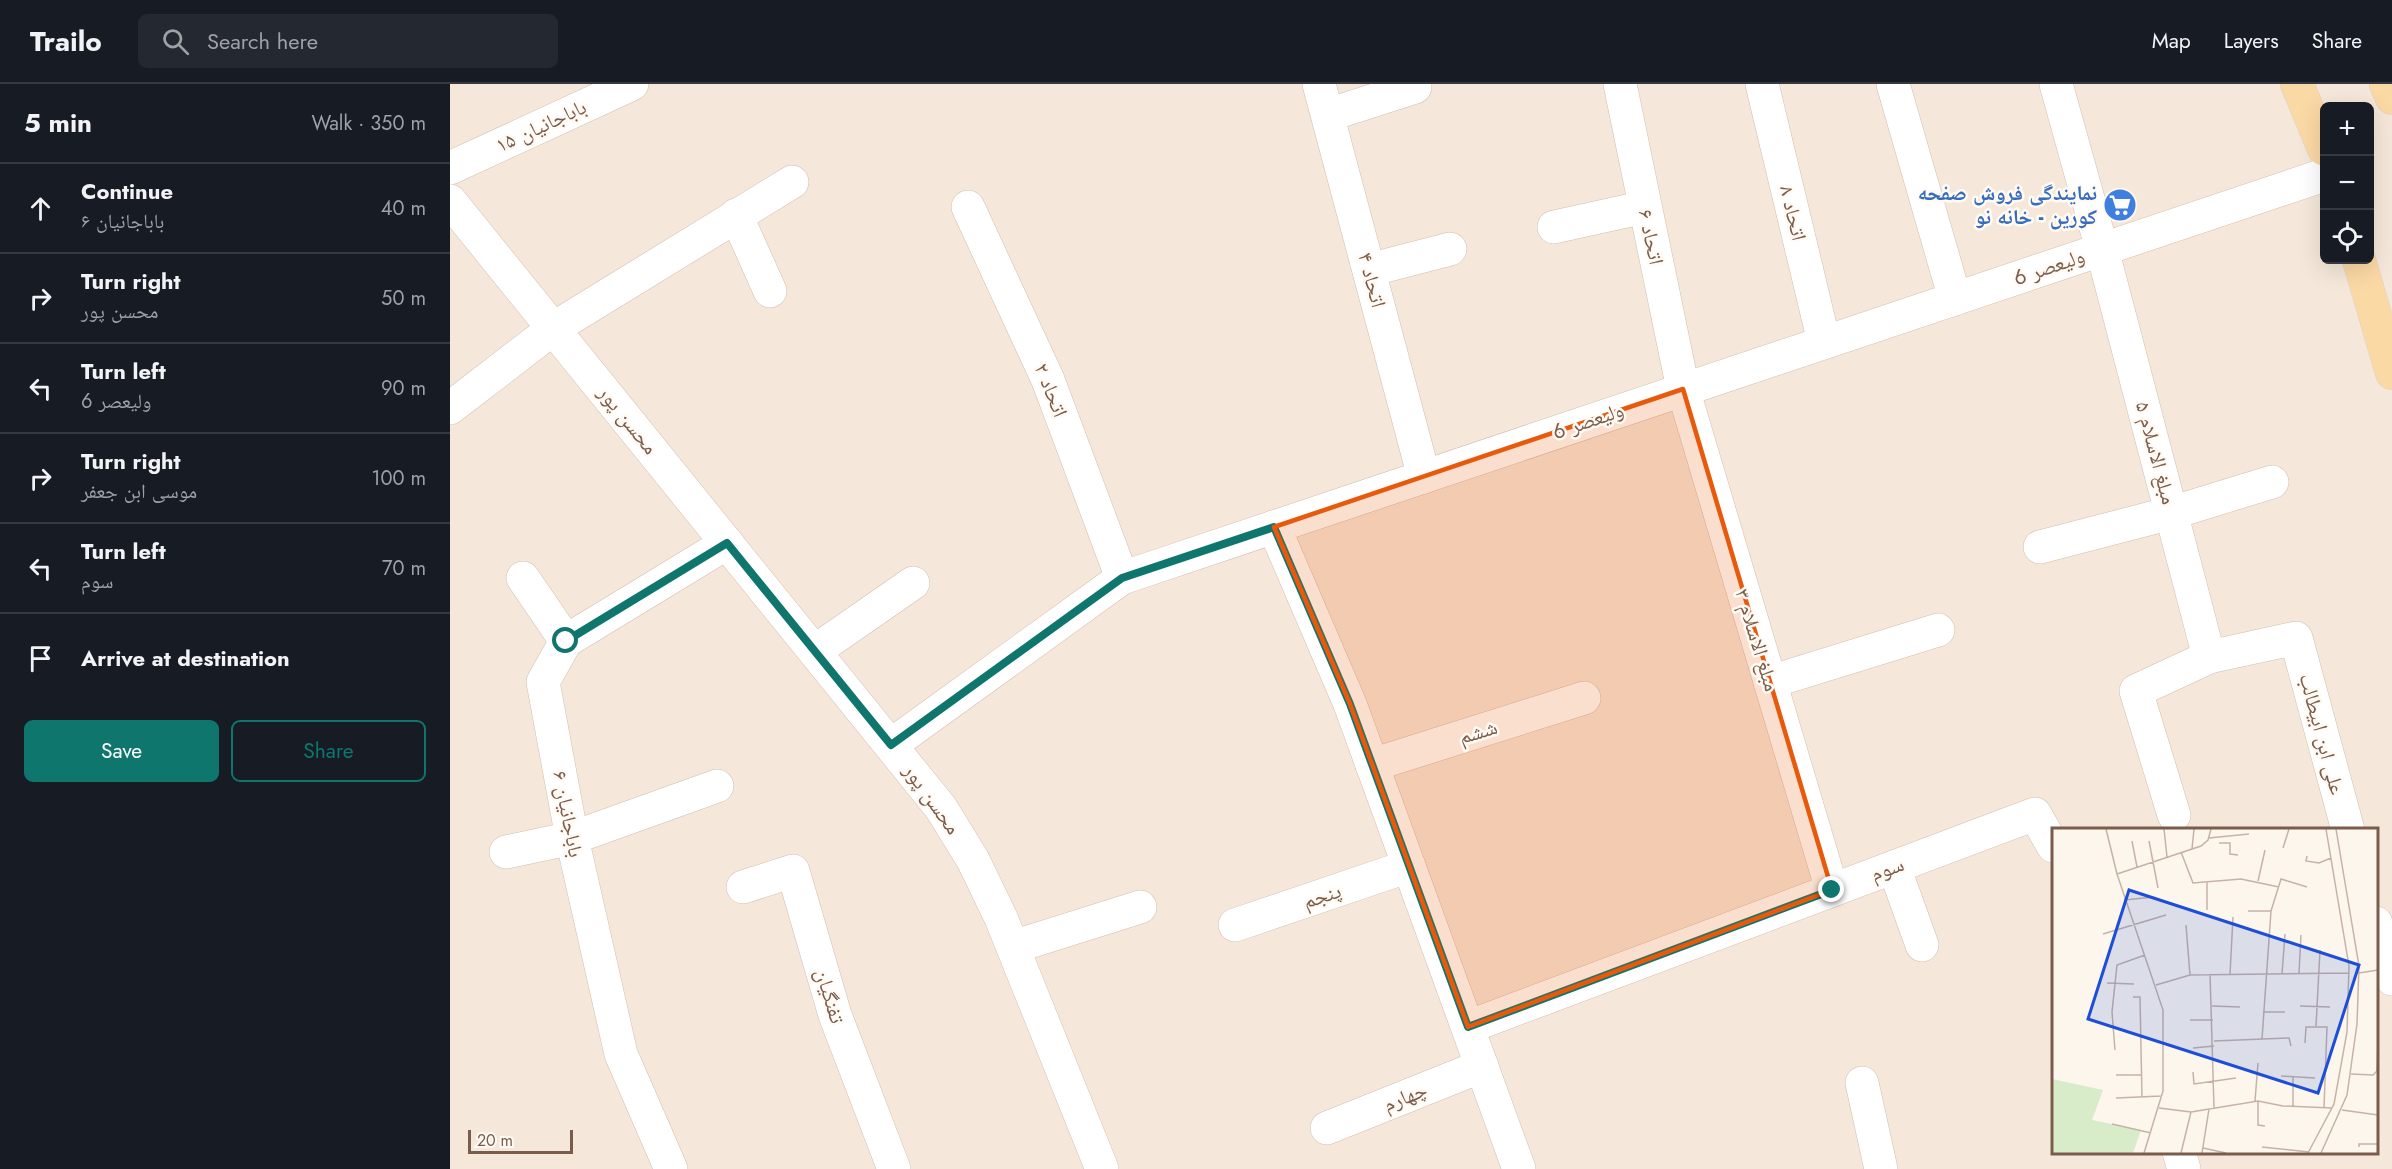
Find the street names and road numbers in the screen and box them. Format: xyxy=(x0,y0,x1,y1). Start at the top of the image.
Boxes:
street label: باباجانیان ۱۵ xyxy=(491,92,591,160)
street label: اتحاد ۸ xyxy=(1772,182,1814,244)
street label: اتحاد ۶ xyxy=(1631,207,1671,267)
street label: ولیعصر 6 xyxy=(2009,241,2089,293)
street label: اتحاد ۴ xyxy=(1350,249,1394,311)
street label: اتحاد ۲ xyxy=(1027,358,1075,422)
street label: محسن پور xyxy=(590,378,665,461)
street label: ولیعصر 6 xyxy=(1548,395,1628,447)
street label: مبلغ الاسلام ۵ xyxy=(2128,398,2184,508)
street label: مبلغ الاسلام ۳ xyxy=(1727,585,1787,695)
street label: علی ابن ابیطالب xyxy=(2291,670,2353,798)
street label: ششم xyxy=(1455,712,1501,752)
street label: محسن پور xyxy=(895,757,968,841)
street label: باباجانیان ۶ xyxy=(545,768,591,860)
street label: سوم xyxy=(1866,849,1908,889)
street label: پنجم xyxy=(1299,876,1345,916)
street label: تفنگیان xyxy=(807,965,853,1027)
street label: چهارم xyxy=(1378,1075,1432,1119)

